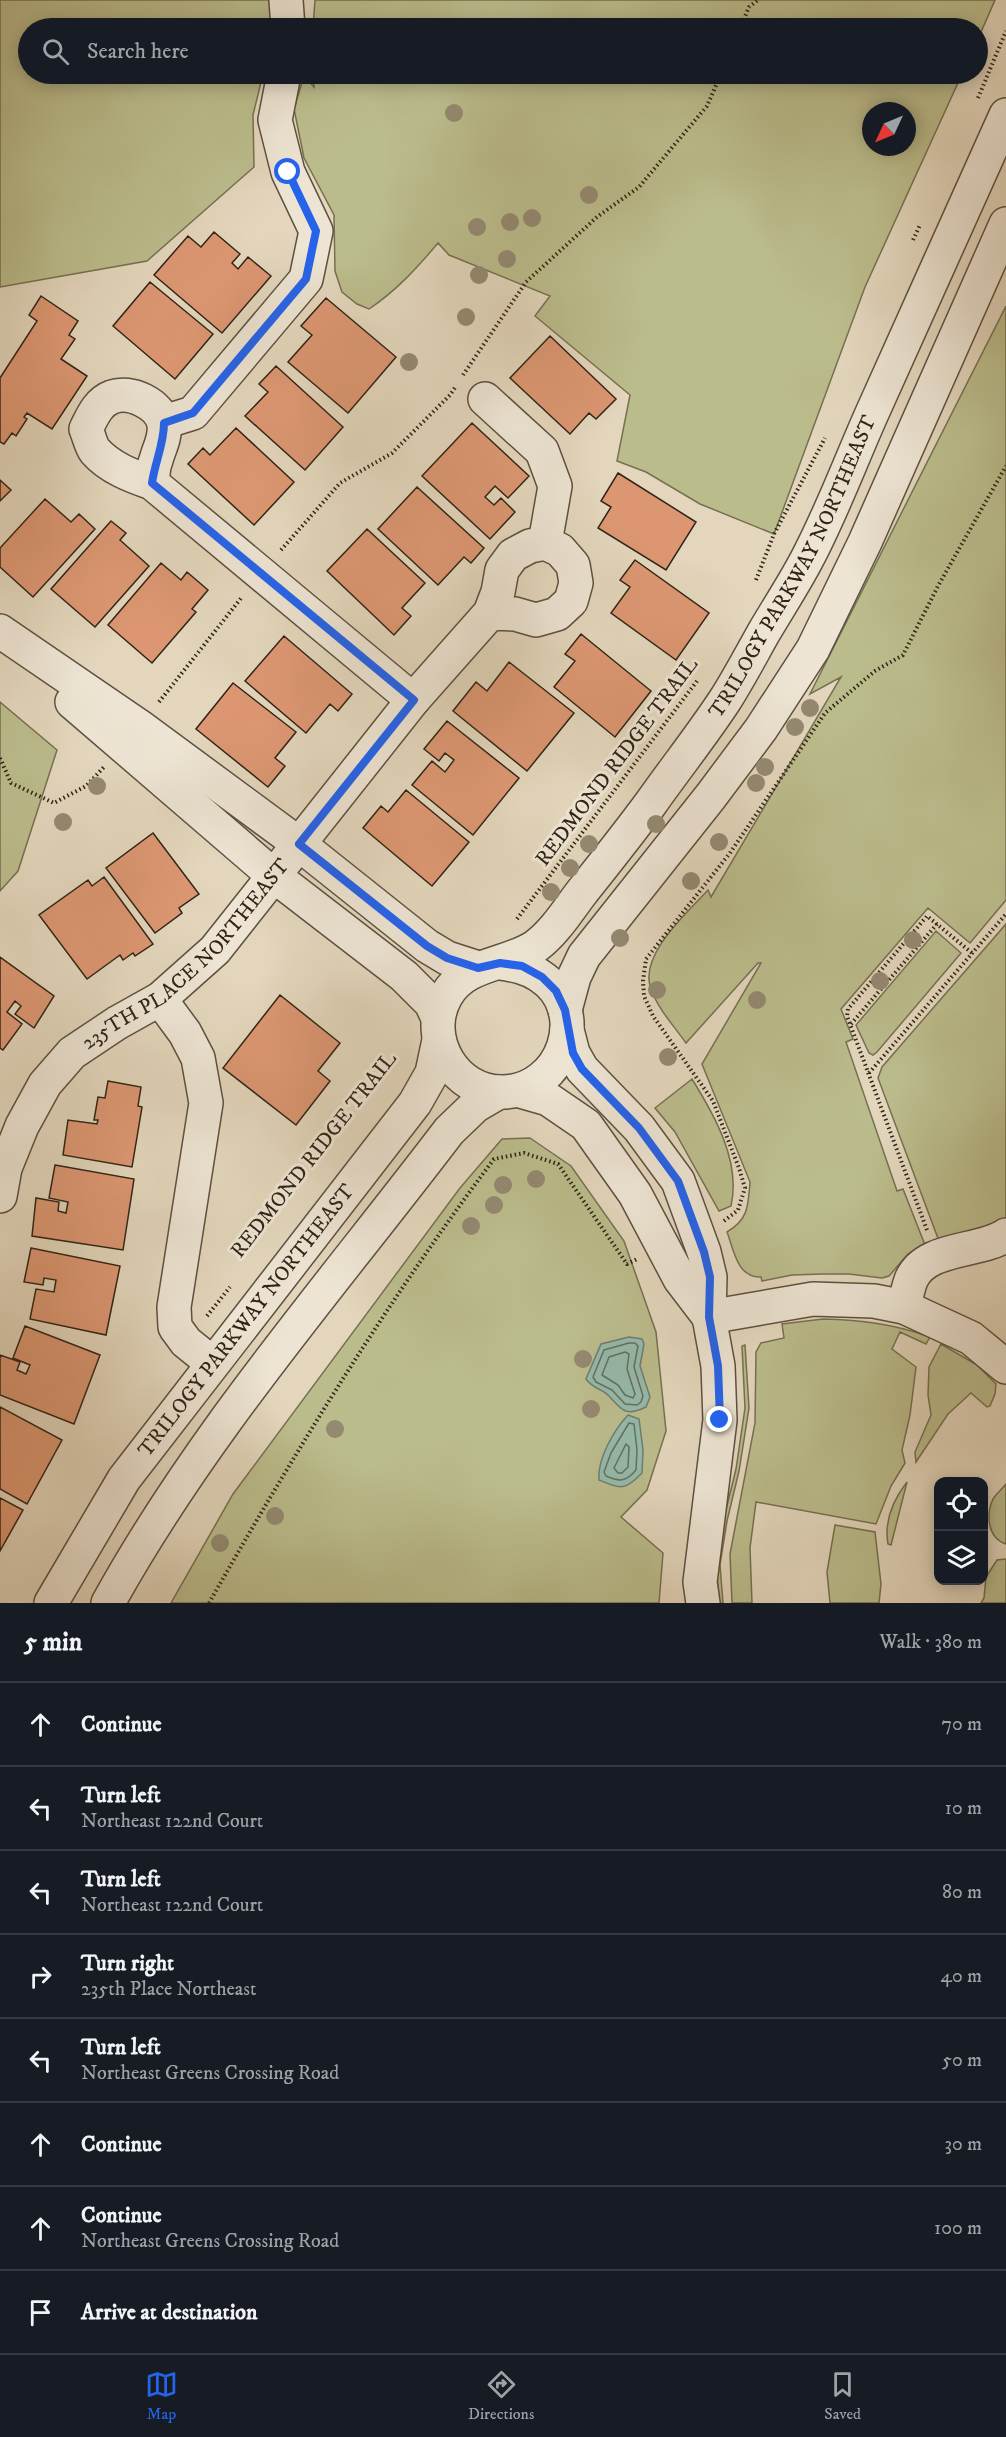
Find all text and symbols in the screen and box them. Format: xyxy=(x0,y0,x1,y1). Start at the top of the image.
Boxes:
search box xyxy=(18,18,988,84)
icon: search xyxy=(39,35,72,68)
text: Search here xyxy=(87,38,189,65)
north arrow xyxy=(862,102,916,156)
route start xyxy=(274,158,300,184)
street label: TRILOGY PARKWAY NORTHEAST xyxy=(703,412,882,723)
street label: REDMOND RIDGE TRAIL xyxy=(530,653,704,871)
street label: 235TH PLACE NORTHEAST xyxy=(77,853,295,1056)
street label: REDMOND RIDGE TRAIL xyxy=(225,1047,403,1263)
street label: TRILOGY PARKWAY NORTHEAST xyxy=(133,1179,360,1462)
route end xyxy=(706,1406,732,1432)
map controls xyxy=(934,1477,988,1585)
button: locate xyxy=(934,1477,988,1531)
button: layers xyxy=(934,1531,988,1585)
text: 5 min xyxy=(24,1626,82,1659)
text: Walk · 380 m xyxy=(880,1630,982,1655)
icon: ahead xyxy=(24,1708,57,1741)
text: Continue xyxy=(81,1711,162,1738)
text: 70 m xyxy=(941,1712,982,1737)
text: Turn left xyxy=(81,1782,161,1809)
icon: left xyxy=(24,1792,57,1825)
text: 10 m xyxy=(945,1796,982,1821)
text: Northeast 122nd Court xyxy=(81,1809,263,1834)
text: Turn left xyxy=(81,1866,161,1893)
icon: left xyxy=(24,1876,57,1909)
text: 80 m xyxy=(942,1880,982,1905)
text: Northeast 122nd Court xyxy=(81,1893,263,1918)
text: Turn right xyxy=(81,1950,174,1977)
icon: right xyxy=(24,1960,57,1993)
text: 40 m xyxy=(940,1964,982,1989)
text: 235th Place Northeast xyxy=(81,1977,256,2002)
text: Turn left xyxy=(81,2034,161,2061)
icon: left xyxy=(24,2044,57,2077)
text: 50 m xyxy=(942,2048,982,2073)
text: Northeast Greens Crossing Road xyxy=(81,2061,339,2086)
icon: ahead xyxy=(24,2128,57,2161)
text: Continue xyxy=(81,2131,162,2158)
text: 30 m xyxy=(944,2132,982,2157)
text: Continue xyxy=(81,2202,162,2229)
icon: ahead xyxy=(24,2212,57,2245)
text: 100 m xyxy=(934,2216,982,2241)
text: Northeast Greens Crossing Road xyxy=(81,2229,339,2254)
icon: arrive xyxy=(24,2296,57,2329)
text: Arrive at destination xyxy=(81,2299,258,2326)
tab: Map xyxy=(145,2368,178,2424)
tab: Directions xyxy=(468,2368,534,2424)
tab: Saved xyxy=(824,2368,861,2424)

